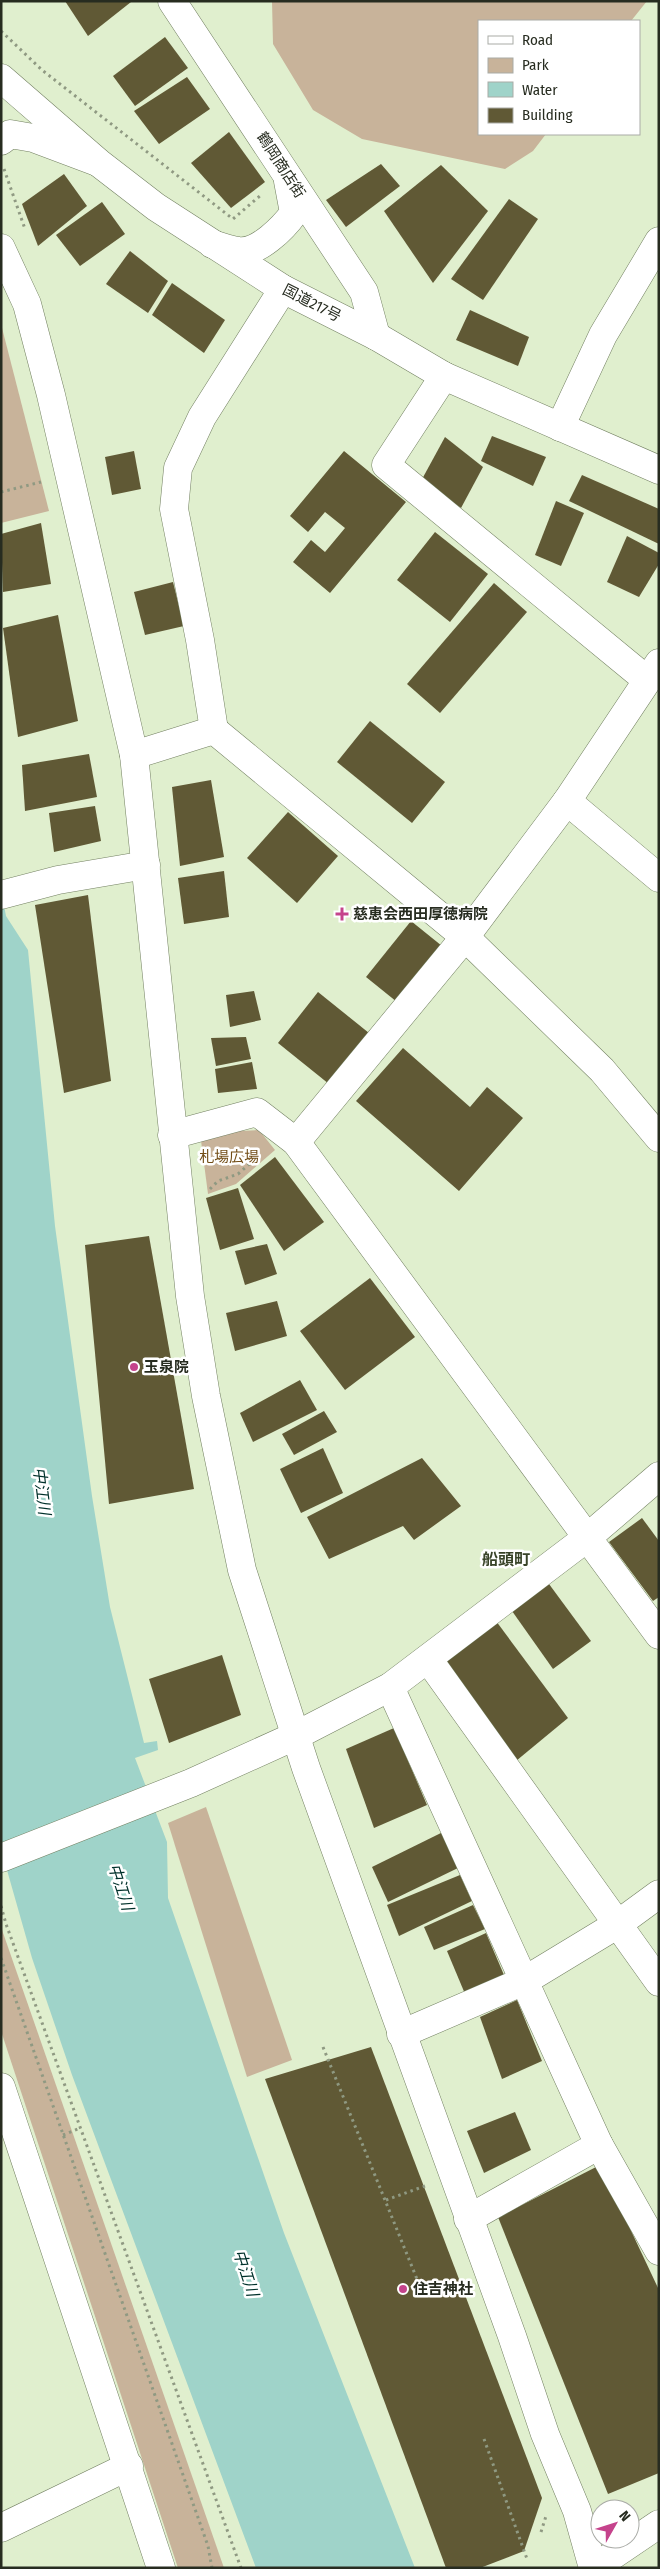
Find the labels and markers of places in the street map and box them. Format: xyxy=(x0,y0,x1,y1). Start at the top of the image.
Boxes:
place label: 慈恵会西田厚徳病院 xyxy=(353,905,488,923)
marker: 慈恵会西田厚徳病院 xyxy=(335,907,349,921)
place label: 玉泉院 xyxy=(144,1358,189,1376)
marker: 玉泉院 xyxy=(128,1361,140,1373)
place label: 住吉神社 xyxy=(413,2280,473,2298)
marker: 住吉神社 xyxy=(397,2283,409,2295)

